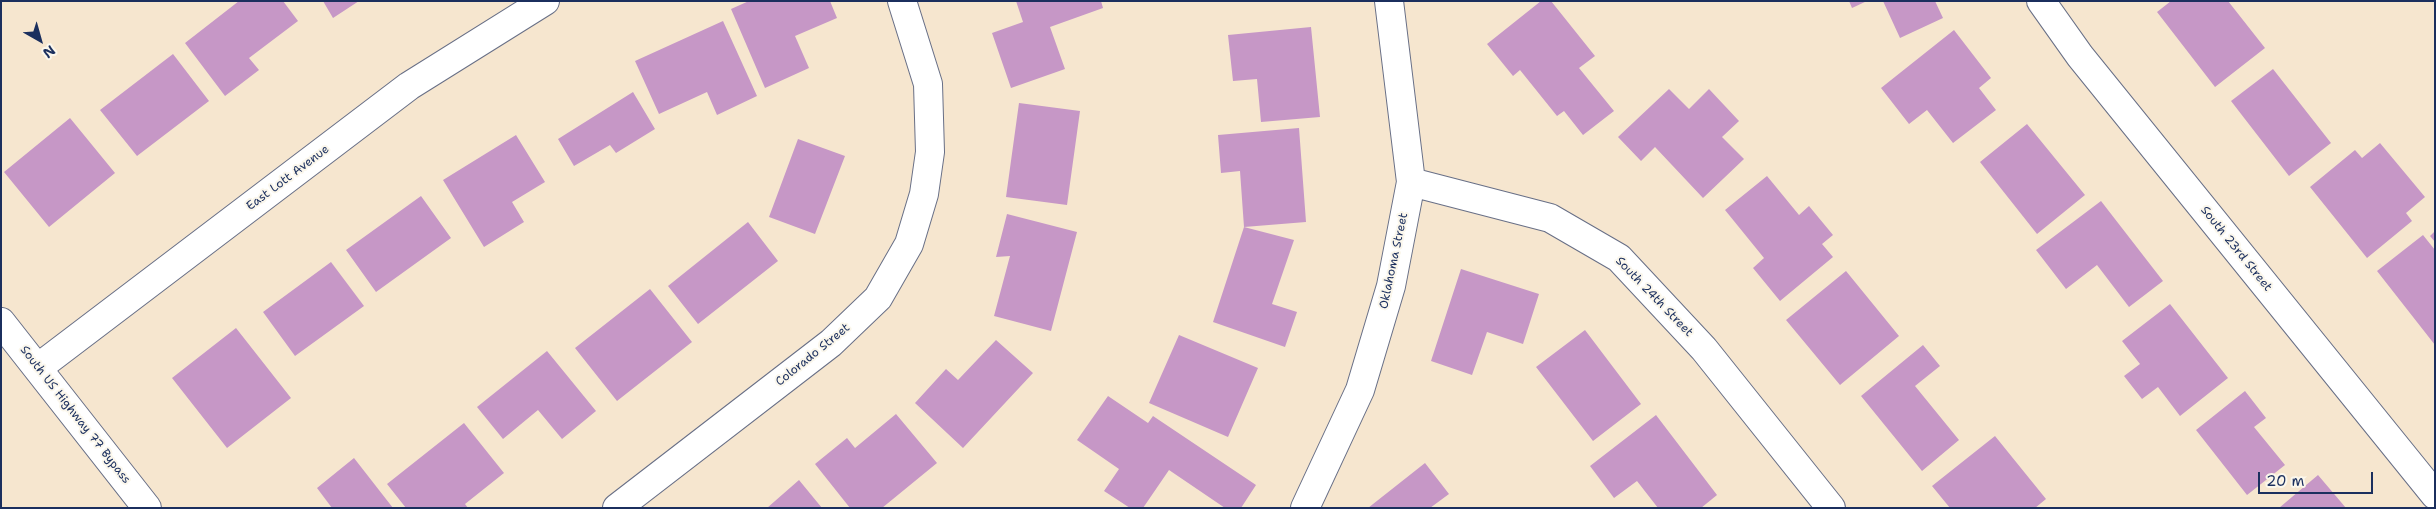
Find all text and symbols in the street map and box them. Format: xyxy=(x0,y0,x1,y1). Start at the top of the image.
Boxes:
north arrow xyxy=(15,15,65,65)
text: N xyxy=(39,41,59,62)
street label: East Lott Avenue xyxy=(244,142,332,214)
street label: South 23rd Street xyxy=(2197,204,2275,294)
street label: Oklahoma Street xyxy=(1377,212,1411,310)
street label: South 24th Street xyxy=(1612,254,1696,340)
street label: Colorado Street xyxy=(773,321,853,389)
street label: South US Highway 77 Bypass xyxy=(17,343,133,487)
scale bar xyxy=(2261,462,2376,494)
text: 20 m xyxy=(2266,471,2305,491)

